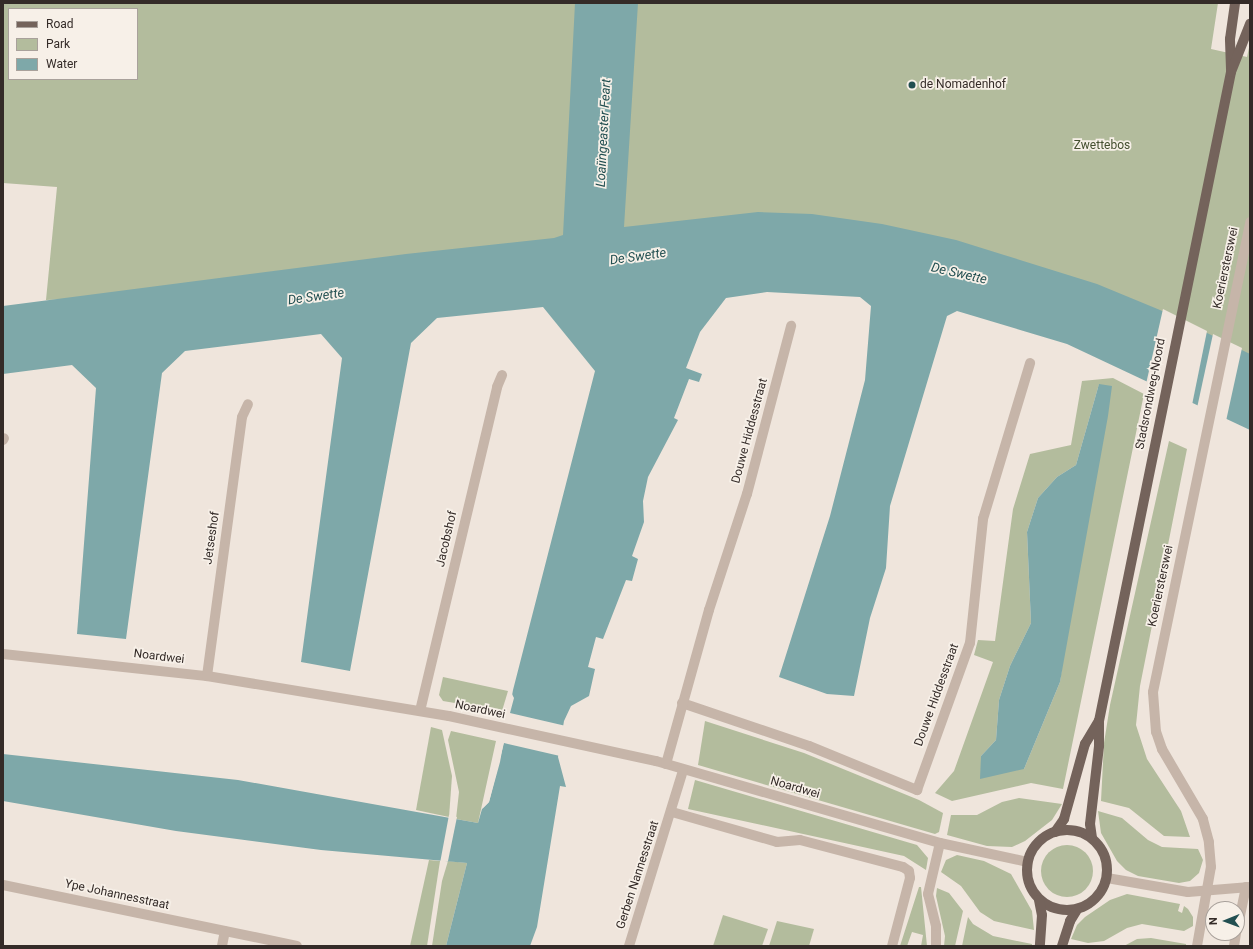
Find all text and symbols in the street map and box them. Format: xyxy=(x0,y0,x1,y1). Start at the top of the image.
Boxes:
legend xyxy=(8,8,138,80)
text: Road xyxy=(46,17,74,31)
text: Park xyxy=(46,37,70,51)
text: Water xyxy=(46,57,77,71)
water label: Loaiïngeaster Feart xyxy=(593,78,615,188)
place label: de Nomadenhof xyxy=(920,78,1006,92)
marker: de Nomadenhof xyxy=(907,80,917,90)
park label: Zwettebos xyxy=(1074,139,1130,153)
street label: Koeriersterswei xyxy=(1210,226,1242,310)
water label: De Swette xyxy=(609,245,667,269)
water label: De Swette xyxy=(930,260,988,288)
water label: De Swette xyxy=(287,285,345,309)
street label: Stadsrondweg-Noord xyxy=(1133,337,1169,451)
street label: Douwe Hiddesstraat xyxy=(729,377,771,485)
street label: Jacobshof xyxy=(434,510,460,568)
street label: Jetseshof xyxy=(201,511,223,565)
street label: Koeriersterswei xyxy=(1145,544,1177,628)
street label: Douwe Hiddesstraat xyxy=(912,642,962,748)
street label: Noardwei xyxy=(133,647,185,667)
street label: Noardwei xyxy=(454,698,506,722)
street label: Noardwei xyxy=(769,774,821,802)
street label: Gerben Nannesstraat xyxy=(614,819,662,931)
street label: Ype Johannesstraat xyxy=(63,877,171,913)
north arrow xyxy=(1205,901,1245,941)
text: N xyxy=(1207,917,1220,925)

